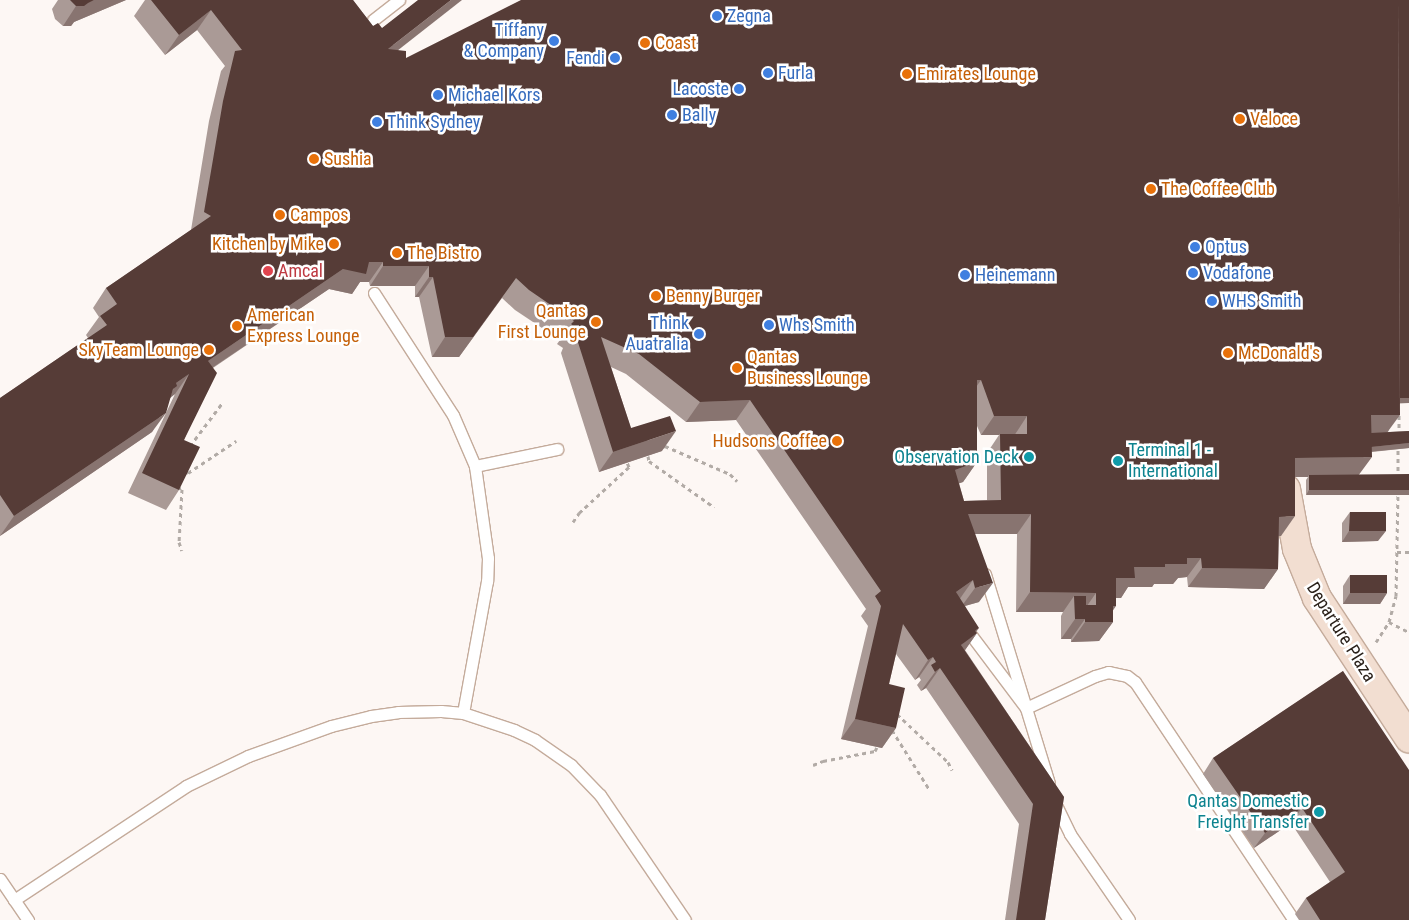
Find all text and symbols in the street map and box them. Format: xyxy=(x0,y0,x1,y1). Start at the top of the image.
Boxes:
place label: Zegna xyxy=(727,5,771,27)
marker: Zegna xyxy=(711,10,723,22)
place label: Tiffany & Company xyxy=(464,20,544,62)
place label: Coast xyxy=(655,32,696,54)
marker: Tiffany & Company xyxy=(548,35,560,47)
marker: Coast xyxy=(639,37,651,49)
place label: Fendi xyxy=(566,47,605,69)
marker: Fendi xyxy=(609,52,621,64)
place label: Furla xyxy=(778,62,813,84)
place label: Emirates Lounge xyxy=(917,63,1036,85)
marker: Furla xyxy=(762,67,774,79)
marker: Emirates Lounge xyxy=(901,68,913,80)
place label: Lacoste xyxy=(672,78,729,100)
marker: Lacoste xyxy=(733,83,745,95)
place label: Michael Kors xyxy=(448,84,540,106)
marker: Michael Kors xyxy=(432,89,444,101)
place label: Bally xyxy=(682,104,716,126)
place label: Veloce xyxy=(1250,108,1298,130)
marker: Bally xyxy=(666,109,678,121)
place label: Think Sydney xyxy=(387,111,480,133)
marker: Veloce xyxy=(1234,113,1246,125)
marker: Think Sydney xyxy=(371,116,383,128)
place label: Sushia xyxy=(324,148,372,170)
marker: Sushia xyxy=(308,153,320,165)
place label: The Coffee Club xyxy=(1161,178,1275,200)
marker: The Coffee Club xyxy=(1145,183,1157,195)
place label: Campos xyxy=(290,204,348,226)
marker: Campos xyxy=(274,209,286,221)
place label: Kitchen by Mike xyxy=(212,233,324,255)
place label: Optus xyxy=(1205,236,1247,258)
marker: Kitchen by Mike xyxy=(328,238,340,250)
marker: Optus xyxy=(1189,241,1201,253)
place label: The Bistro xyxy=(407,242,479,264)
marker: The Bistro xyxy=(391,247,403,259)
place label: Amcal xyxy=(278,260,323,282)
place label: Vodafone xyxy=(1203,262,1271,284)
place label: Heinemann xyxy=(975,264,1055,286)
marker: Amcal xyxy=(262,265,274,277)
marker: Vodafone xyxy=(1187,267,1199,279)
marker: Heinemann xyxy=(959,269,971,281)
place label: Benny Burger xyxy=(666,285,760,307)
marker: Benny Burger xyxy=(650,290,662,302)
place label: WHS Smith xyxy=(1222,290,1301,312)
marker: WHS Smith xyxy=(1206,295,1218,307)
place label: Qantas First Lounge xyxy=(498,301,586,344)
place label: American Express Lounge xyxy=(247,305,359,348)
place label: Think Auatralia xyxy=(625,313,689,356)
place label: Whs Smith xyxy=(779,314,855,336)
marker: Qantas First Lounge xyxy=(590,316,602,328)
marker: Whs Smith xyxy=(763,319,775,331)
marker: American Express Lounge xyxy=(231,320,243,332)
marker: Think Auatralia xyxy=(693,328,705,340)
place label: SkyTeam Lounge xyxy=(78,339,199,361)
place label: McDonald's xyxy=(1238,342,1320,364)
marker: SkyTeam Lounge xyxy=(203,344,215,356)
place label: Qantas Business Lounge xyxy=(747,347,868,389)
marker: McDonald's xyxy=(1222,347,1234,359)
marker: Qantas Business Lounge xyxy=(731,362,743,374)
place label: Hudsons Coffee xyxy=(713,430,827,452)
marker: Hudsons Coffee xyxy=(831,435,843,447)
place label: Terminal 1 - International xyxy=(1128,440,1218,482)
place label: Observation Deck xyxy=(894,446,1019,468)
marker: Observation Deck xyxy=(1023,451,1035,463)
marker: Terminal 1 - International xyxy=(1112,455,1124,467)
street label: Departure Plaza xyxy=(1302,578,1380,686)
place label: Qantas Domestic Freight Transfer xyxy=(1187,791,1309,834)
marker: Qantas Domestic Freight Transfer xyxy=(1313,806,1325,818)

